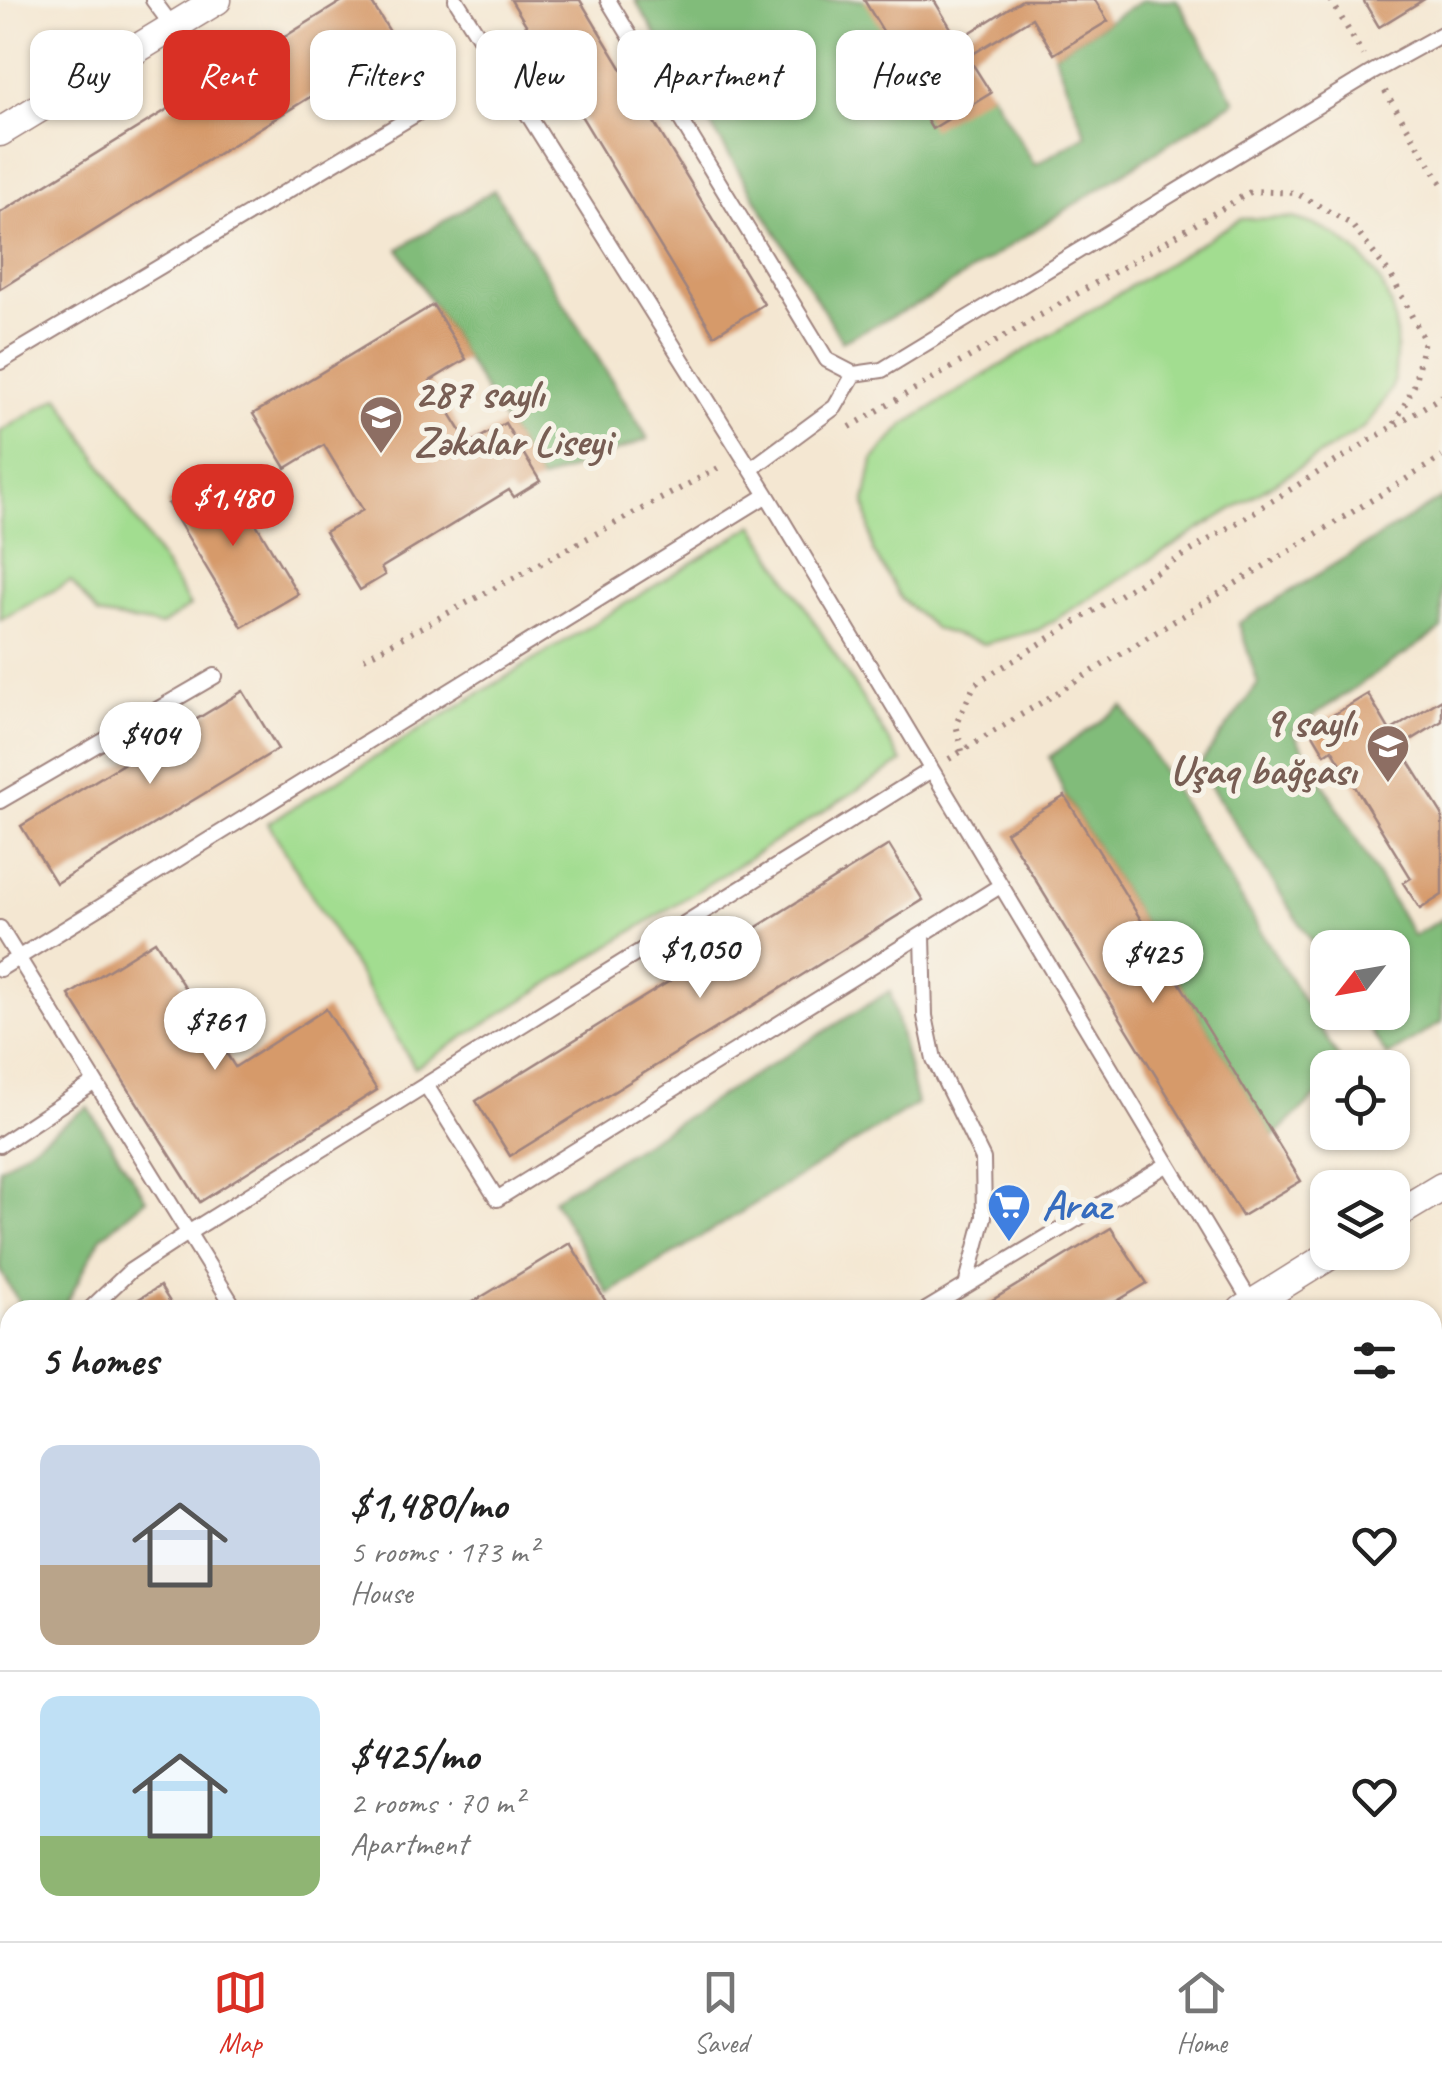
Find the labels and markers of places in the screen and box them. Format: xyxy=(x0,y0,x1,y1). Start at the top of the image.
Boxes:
place label: 287 saylı Zəkalar Liseyi xyxy=(414,367,616,468)
school or university icon: 287 saylı Zəkalar Liseyi xyxy=(358,394,404,455)
pin: $1,480 xyxy=(152,464,314,549)
place label: 9 saylı Uşaq bağçası xyxy=(1170,696,1359,797)
pin: $404 xyxy=(91,702,209,787)
school or university icon: 9 saylı Uşaq bağçası xyxy=(1365,723,1411,784)
pin: $1,050 xyxy=(619,916,781,1001)
pin: $425 xyxy=(1094,921,1212,1006)
pin: $761 xyxy=(156,988,274,1073)
place label: Araz xyxy=(1042,1179,1115,1232)
supermarket icon: Araz xyxy=(986,1182,1032,1243)

